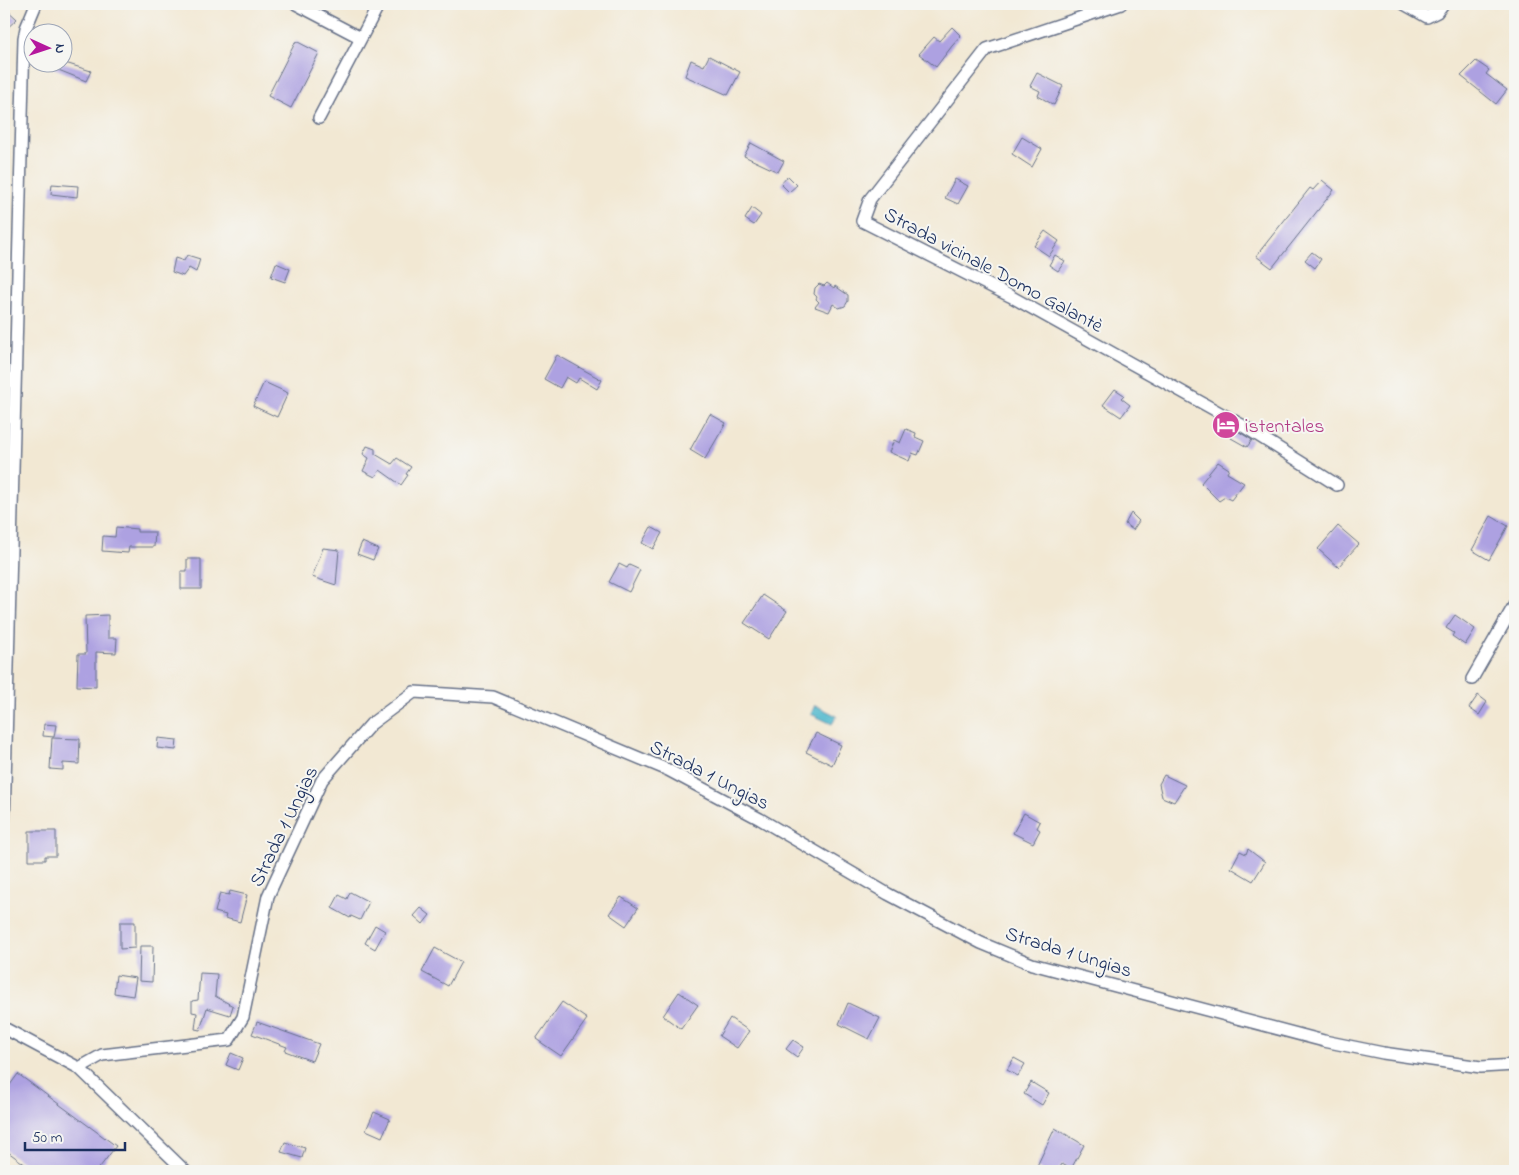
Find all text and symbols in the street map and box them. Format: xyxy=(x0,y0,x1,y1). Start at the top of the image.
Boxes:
north arrow xyxy=(22,22,72,72)
text: N xyxy=(49,43,70,54)
street label: Strada vicinale Domo Galantè xyxy=(878,201,1108,341)
hotel icon: istentales xyxy=(1211,410,1241,440)
place label: istentales xyxy=(1245,413,1324,442)
street label: Strada 1 Ungias xyxy=(643,734,774,820)
street label: Strada 1 Ungias xyxy=(243,762,328,893)
street label: Strada 1 Ungias xyxy=(1001,920,1135,987)
scale bar xyxy=(25,1120,125,1152)
text: 50 m xyxy=(32,1127,63,1149)

